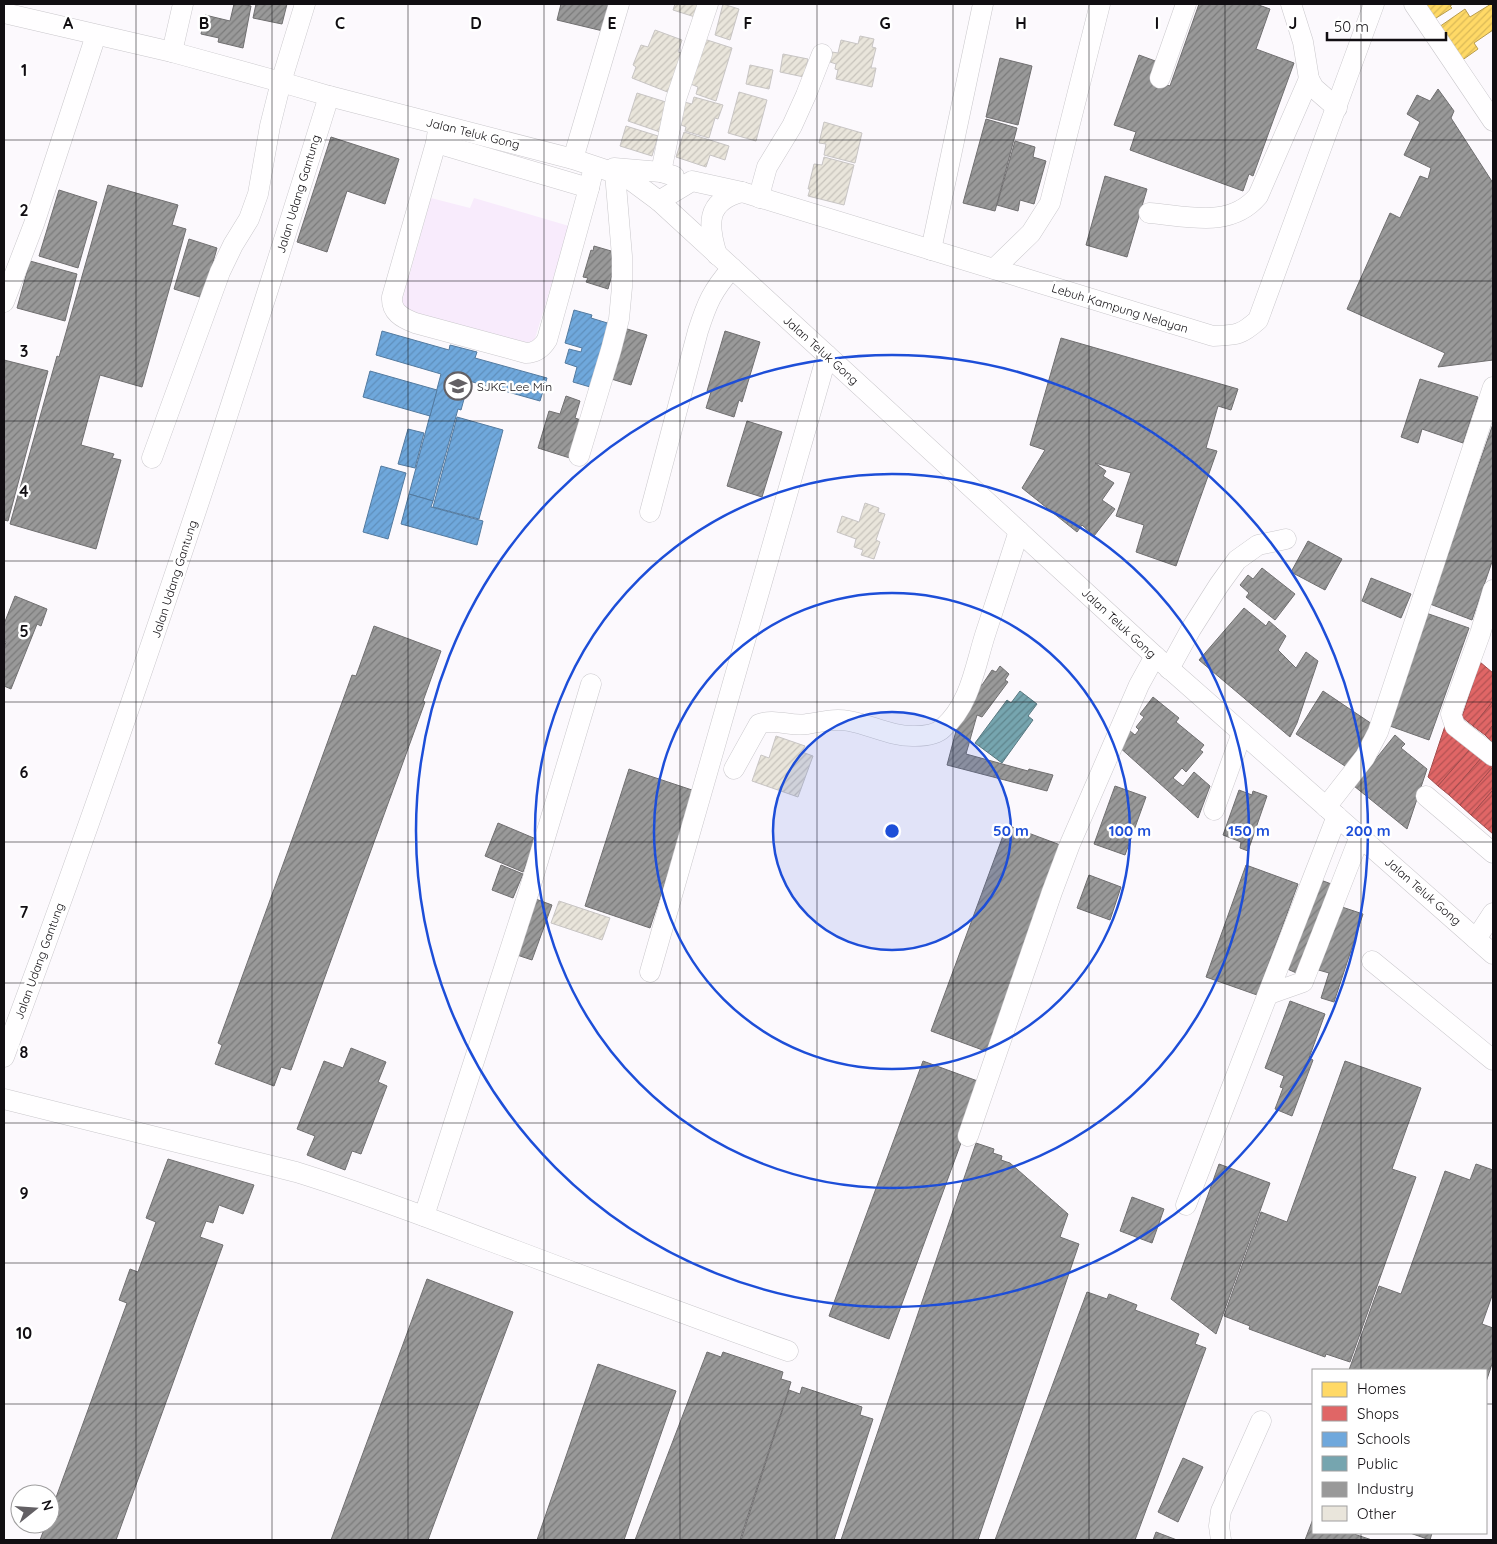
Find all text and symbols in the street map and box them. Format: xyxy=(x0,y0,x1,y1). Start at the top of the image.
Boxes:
scale bar xyxy=(1327,10,1446,42)
text: A xyxy=(63,13,74,33)
text: B xyxy=(199,13,209,33)
text: C xyxy=(335,13,345,33)
text: D xyxy=(470,13,482,33)
text: E xyxy=(607,13,617,33)
text: F xyxy=(744,13,753,33)
text: G xyxy=(879,13,891,33)
text: H xyxy=(1015,13,1027,33)
text: I xyxy=(1155,13,1159,33)
text: J xyxy=(1289,13,1297,33)
text: 50 m xyxy=(1334,17,1369,36)
text: 1 xyxy=(21,60,27,80)
street label: Jalan Teluk Gong xyxy=(425,114,521,152)
street label: Jalan Udang Gantung xyxy=(273,133,323,255)
text: 2 xyxy=(19,200,29,220)
street label: Lebuh Kampung Nelayan xyxy=(1050,280,1190,336)
street label: Jalan Teluk Gong xyxy=(780,312,862,388)
text: 3 xyxy=(20,341,28,361)
school or university icon: SJKC Lee Min xyxy=(443,371,473,401)
place label: SJKC Lee Min xyxy=(477,379,552,394)
text: 4 xyxy=(19,481,29,501)
street label: Jalan Udang Gantung xyxy=(148,518,200,640)
street label: Jalan Teluk Gong xyxy=(1079,585,1159,661)
text: 5 xyxy=(19,621,29,641)
text: 6 xyxy=(20,762,29,782)
text: 50 m xyxy=(993,821,1029,840)
text: 100 m xyxy=(1109,821,1151,840)
text: 150 m xyxy=(1228,821,1270,840)
text: 200 m xyxy=(1346,821,1391,840)
centre of rings xyxy=(883,822,901,840)
street label: Jalan Teluk Gong xyxy=(1382,854,1464,928)
street label: Jalan Udang Gantung xyxy=(11,901,67,1021)
text: 7 xyxy=(20,902,29,922)
text: 8 xyxy=(20,1042,29,1062)
text: 9 xyxy=(19,1183,29,1203)
text: 10 xyxy=(16,1323,32,1343)
legend xyxy=(1312,1369,1487,1534)
text: Homes xyxy=(1357,1379,1406,1398)
text: Shops xyxy=(1357,1404,1399,1423)
text: Schools xyxy=(1357,1429,1410,1448)
text: Public xyxy=(1357,1454,1398,1473)
text: Industry xyxy=(1357,1479,1414,1498)
north arrow xyxy=(10,1484,60,1534)
text: N xyxy=(37,1498,58,1513)
text: Other xyxy=(1357,1504,1397,1523)

